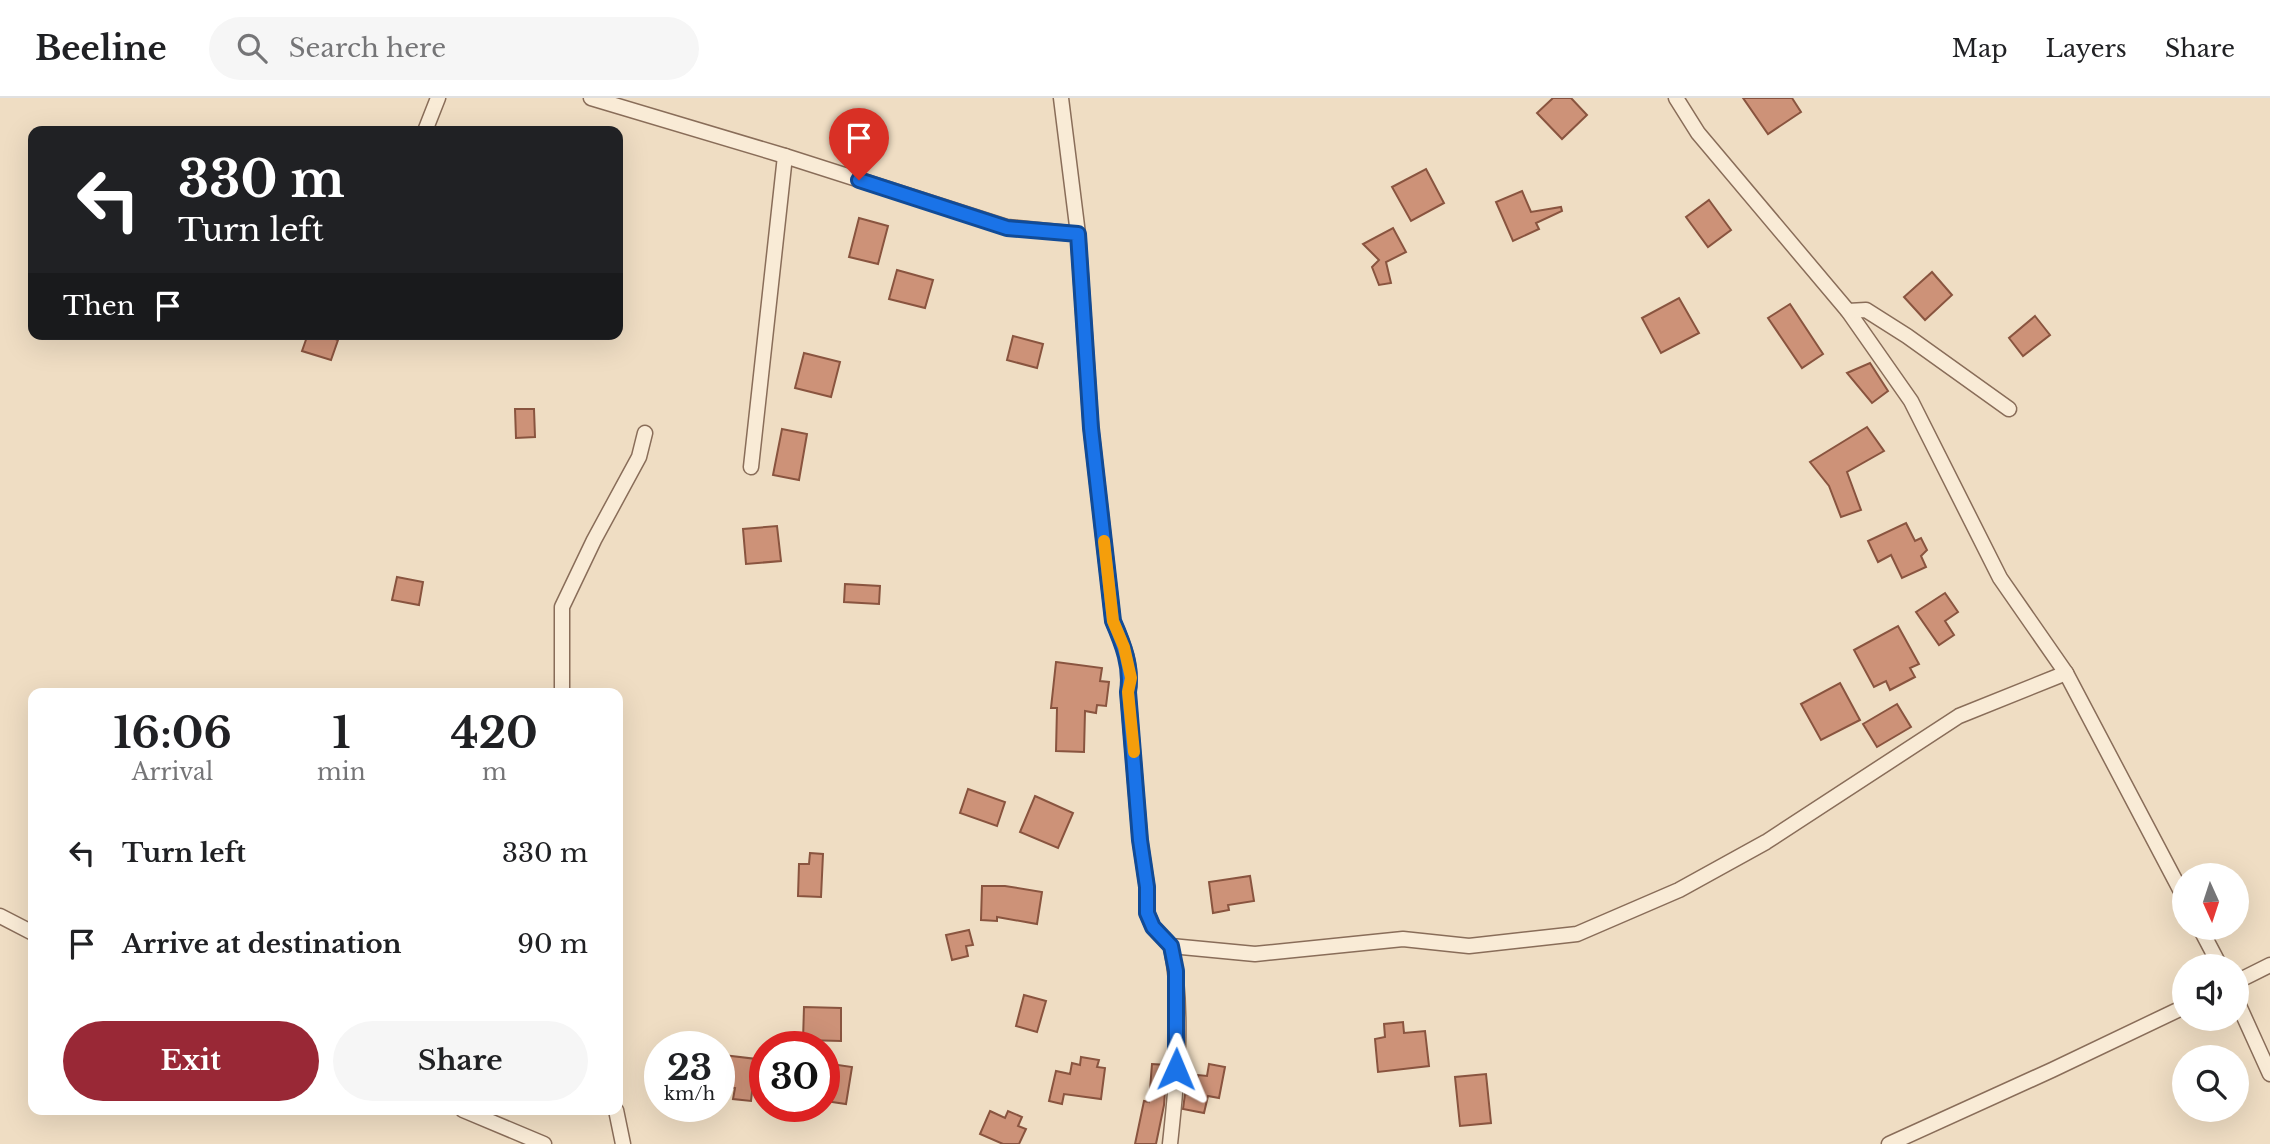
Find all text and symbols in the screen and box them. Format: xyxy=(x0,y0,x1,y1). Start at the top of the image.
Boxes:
search box xyxy=(209,17,699,80)
text: Beeline xyxy=(35,28,167,69)
icon: search xyxy=(233,29,271,67)
text: Search here xyxy=(289,32,446,64)
text: Map xyxy=(1952,34,2008,63)
text: Layers xyxy=(2046,34,2127,63)
text: Share xyxy=(2165,34,2235,63)
pin xyxy=(829,108,889,180)
icon: arrive xyxy=(840,119,878,157)
text: 330 m xyxy=(178,149,345,210)
icon: left xyxy=(63,154,154,245)
text: Turn left xyxy=(178,210,324,250)
icon: arrive xyxy=(149,287,187,325)
text: Then xyxy=(63,290,135,322)
text: 16:06 xyxy=(113,707,232,759)
text: 1 xyxy=(332,707,350,759)
text: 420 xyxy=(451,707,538,759)
text: Arrival xyxy=(132,758,213,786)
text: min xyxy=(317,758,365,786)
text: m xyxy=(482,758,507,786)
icon: left xyxy=(63,834,101,872)
text: Turn left xyxy=(122,837,246,869)
text: 330 m xyxy=(502,837,588,869)
north arrow xyxy=(2172,863,2249,940)
map controls xyxy=(2172,863,2249,1122)
icon: arrive xyxy=(63,925,101,963)
text: Arrive at destination xyxy=(122,928,402,960)
text: 90 m xyxy=(517,928,588,960)
button: sound xyxy=(2172,954,2249,1031)
button: Exit xyxy=(63,1021,319,1101)
button: Share xyxy=(333,1021,588,1101)
speed limit sign: 30 xyxy=(749,1031,840,1122)
position arrow xyxy=(1139,1032,1213,1106)
button: search xyxy=(2172,1045,2249,1122)
text: 23 xyxy=(667,1046,712,1089)
text: km/h xyxy=(664,1083,715,1105)

